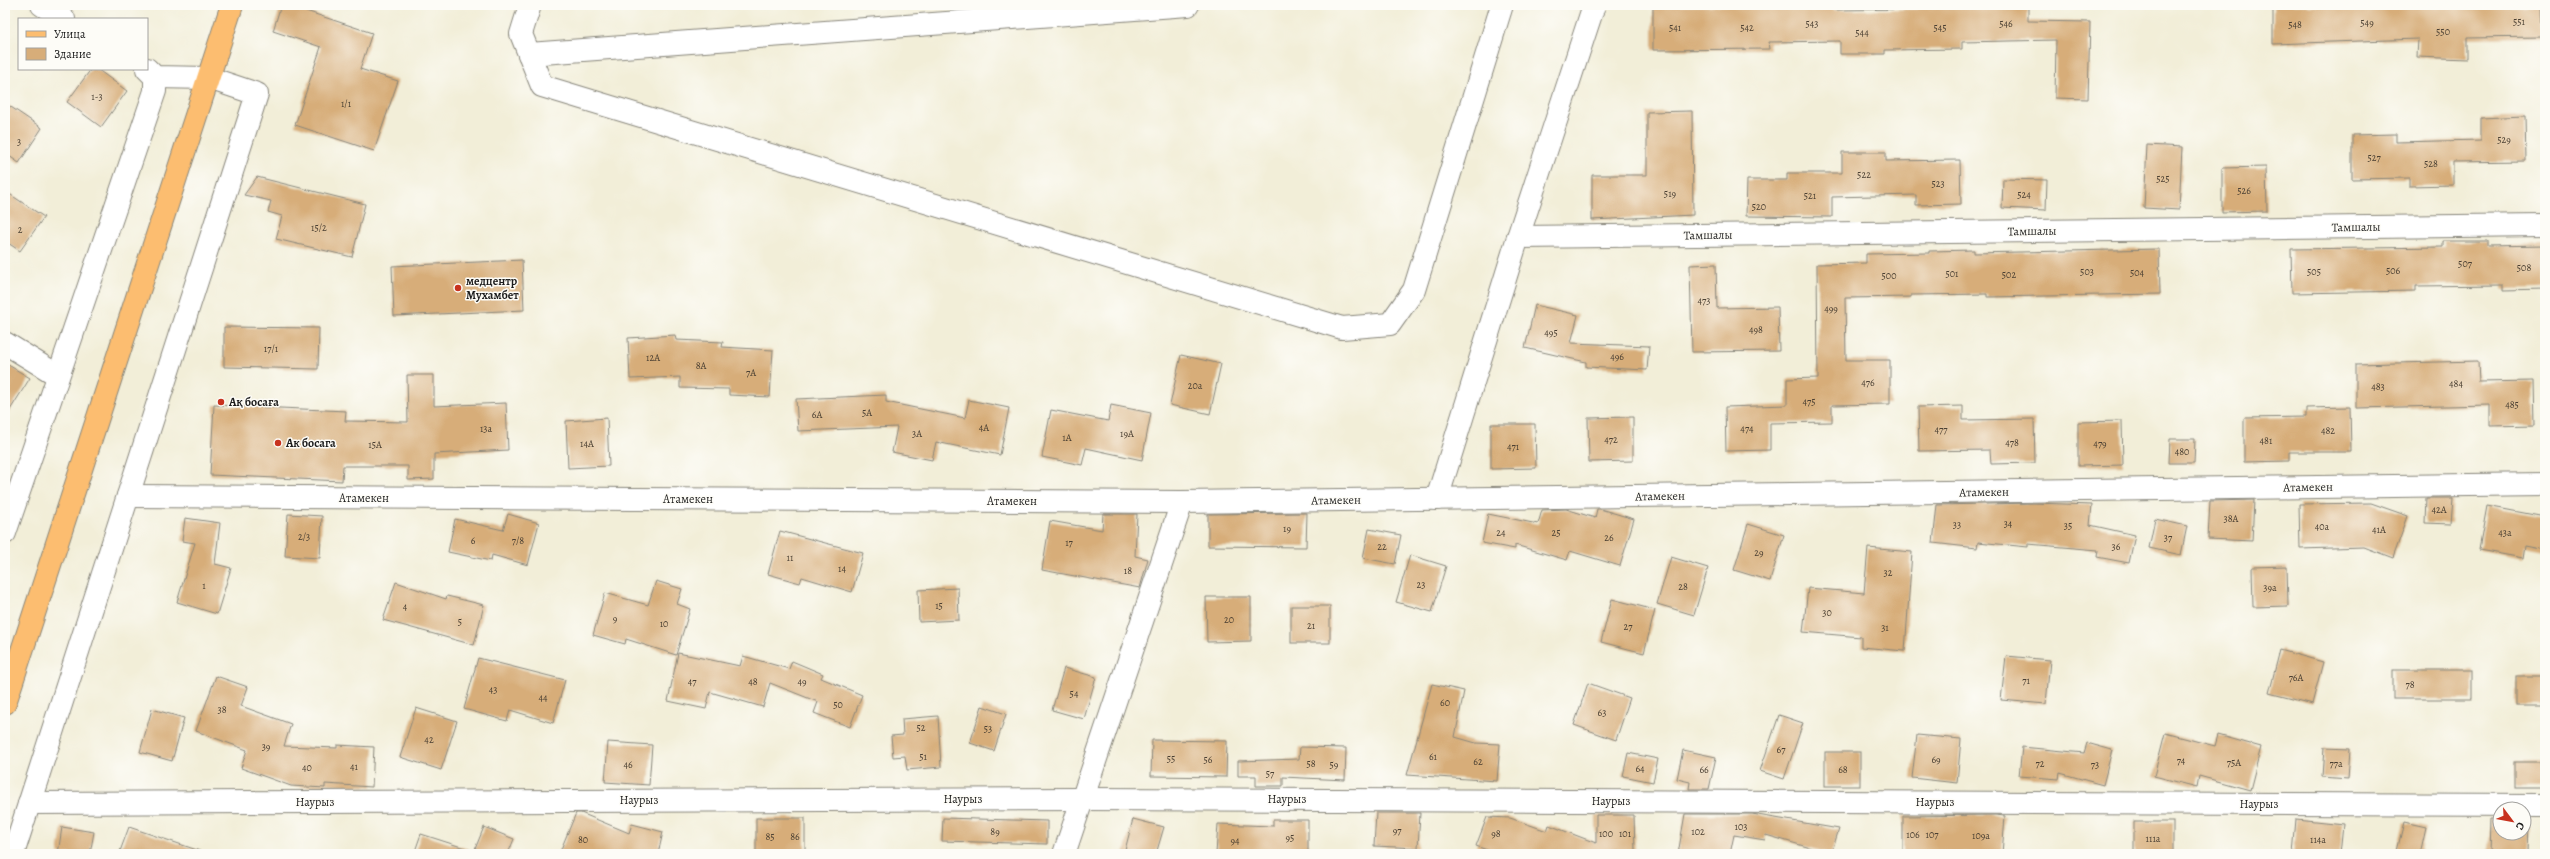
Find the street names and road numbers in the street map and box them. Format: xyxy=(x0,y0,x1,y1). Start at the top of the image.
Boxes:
street label: Тамшалы xyxy=(2331,219,2381,235)
street label: Тамшалы xyxy=(2007,223,2057,239)
street label: Тамшалы xyxy=(1683,227,1733,243)
street label: Атамекен xyxy=(2282,479,2333,495)
street label: Атамекен xyxy=(1958,484,2009,500)
street label: Атамекен xyxy=(1634,488,1685,504)
street label: Атамекен xyxy=(338,490,389,506)
street label: Атамекен xyxy=(662,491,713,507)
street label: Атамекен xyxy=(1310,492,1361,508)
street label: Атамекен xyxy=(986,493,1037,509)
street label: Наурыз xyxy=(943,791,983,807)
street label: Наурыз xyxy=(1267,791,1307,807)
street label: Наурыз xyxy=(619,792,659,808)
street label: Наурыз xyxy=(1591,793,1631,809)
street label: Наурыз xyxy=(295,794,335,810)
street label: Наурыз xyxy=(1915,794,1955,810)
street label: Наурыз xyxy=(2239,796,2279,812)

